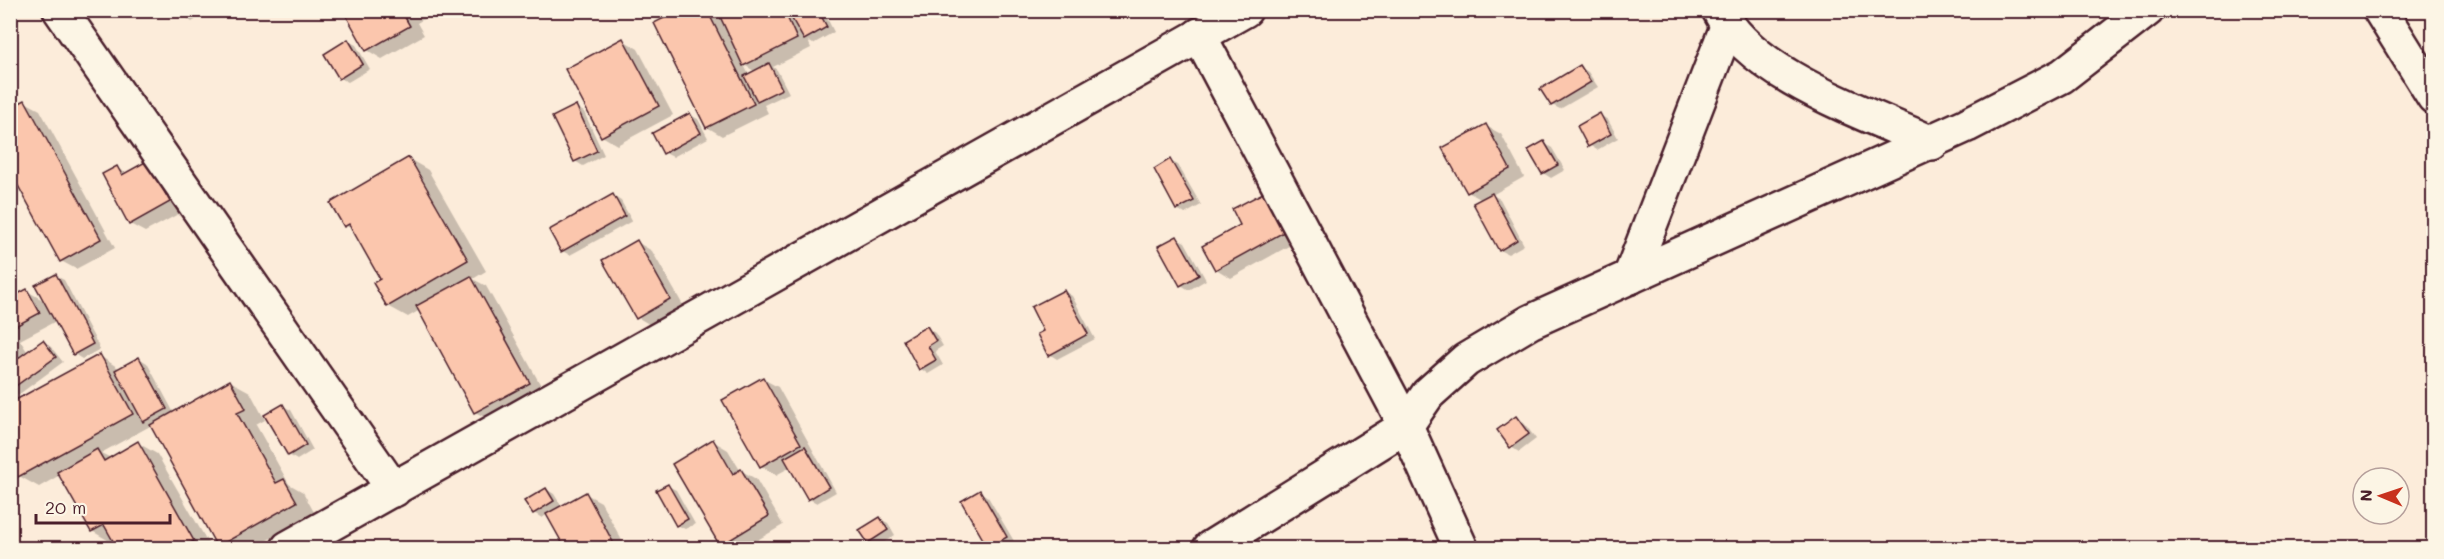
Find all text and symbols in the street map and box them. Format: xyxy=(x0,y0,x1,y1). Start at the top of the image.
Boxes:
north arrow xyxy=(2351,466,2411,526)
scale bar xyxy=(36,487,170,525)
text: N xyxy=(2355,489,2376,502)
text: 20 m xyxy=(45,495,86,519)

